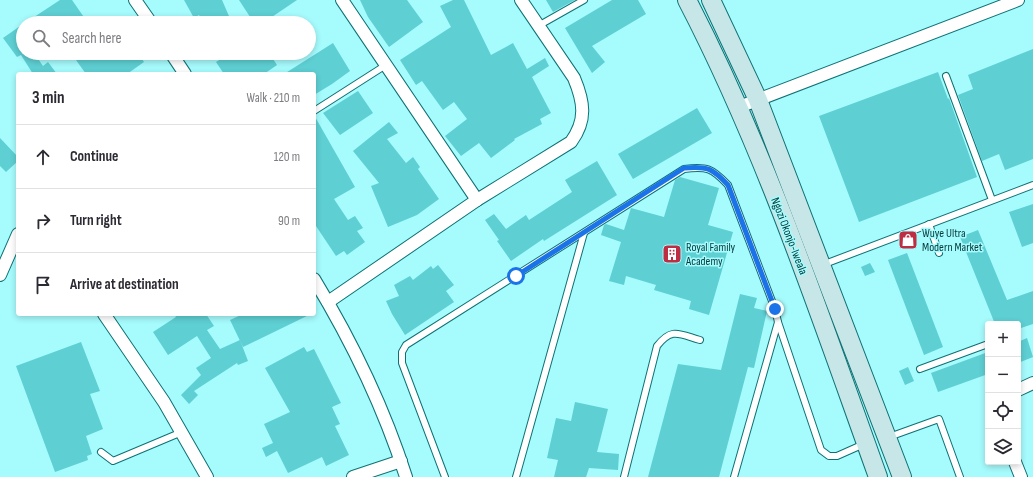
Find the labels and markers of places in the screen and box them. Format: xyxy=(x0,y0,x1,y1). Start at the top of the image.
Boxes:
place label: Wuye Ultra Modern Market xyxy=(922,226,983,255)
shop icon: Wuye Ultra Modern Market xyxy=(897,229,919,251)
place label: Royal Family Academy xyxy=(685,240,736,269)
building icon: Royal Family Academy xyxy=(661,243,683,265)

